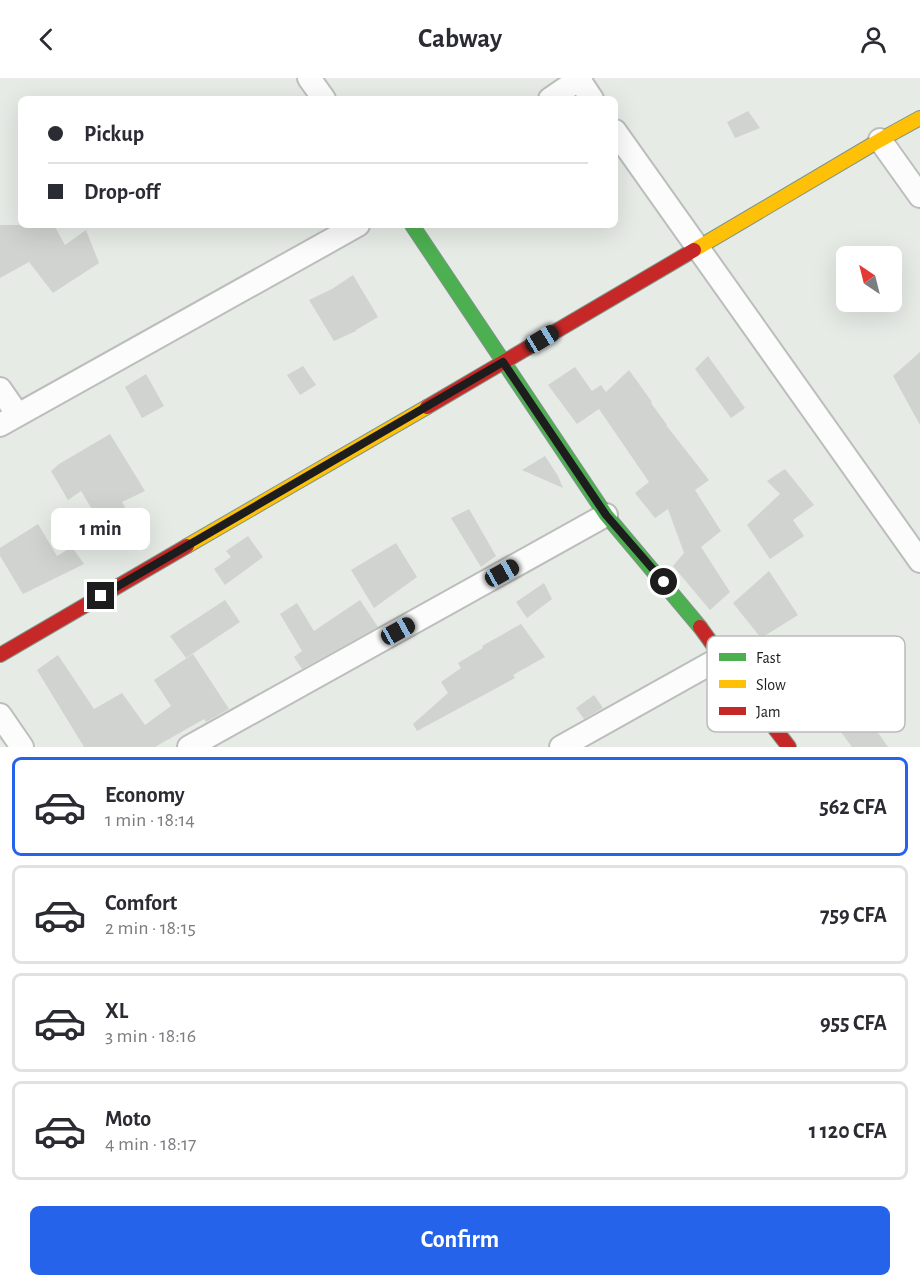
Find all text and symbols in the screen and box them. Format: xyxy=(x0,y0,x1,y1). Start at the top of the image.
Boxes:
icon: back xyxy=(30,23,63,56)
icon: person xyxy=(857,23,890,56)
text: Cabway xyxy=(418,25,502,52)
text: Pickup xyxy=(84,123,144,145)
text: Drop-off xyxy=(84,181,160,203)
north arrow xyxy=(836,246,902,312)
map controls xyxy=(836,246,902,312)
car xyxy=(522,322,562,356)
callout: 1 min xyxy=(51,509,150,551)
text: 1 min xyxy=(79,519,122,539)
car xyxy=(482,556,522,590)
route start xyxy=(650,568,677,595)
route end xyxy=(87,582,114,609)
car xyxy=(378,614,418,648)
legend xyxy=(707,636,905,732)
text: Fast xyxy=(756,650,781,666)
text: Slow xyxy=(756,677,786,693)
text: Jam xyxy=(756,704,781,720)
icon: car xyxy=(33,780,87,834)
text: Economy xyxy=(105,784,185,806)
text: 562 CFA xyxy=(819,796,887,818)
text: 1 min · 18:14 xyxy=(105,810,195,830)
icon: car xyxy=(33,888,87,942)
text: Comfort xyxy=(105,892,177,914)
text: 759 CFA xyxy=(820,904,887,926)
text: 2 min · 18:15 xyxy=(105,918,196,938)
icon: car xyxy=(33,996,87,1050)
text: XL xyxy=(105,1000,128,1022)
text: 955 CFA xyxy=(820,1012,887,1034)
text: 3 min · 18:16 xyxy=(105,1026,196,1046)
icon: car xyxy=(33,1104,87,1158)
text: Moto xyxy=(105,1108,151,1130)
text: 1 120 CFA xyxy=(809,1120,887,1142)
text: 4 min · 18:17 xyxy=(105,1134,196,1154)
button: Confirm xyxy=(30,1206,890,1275)

